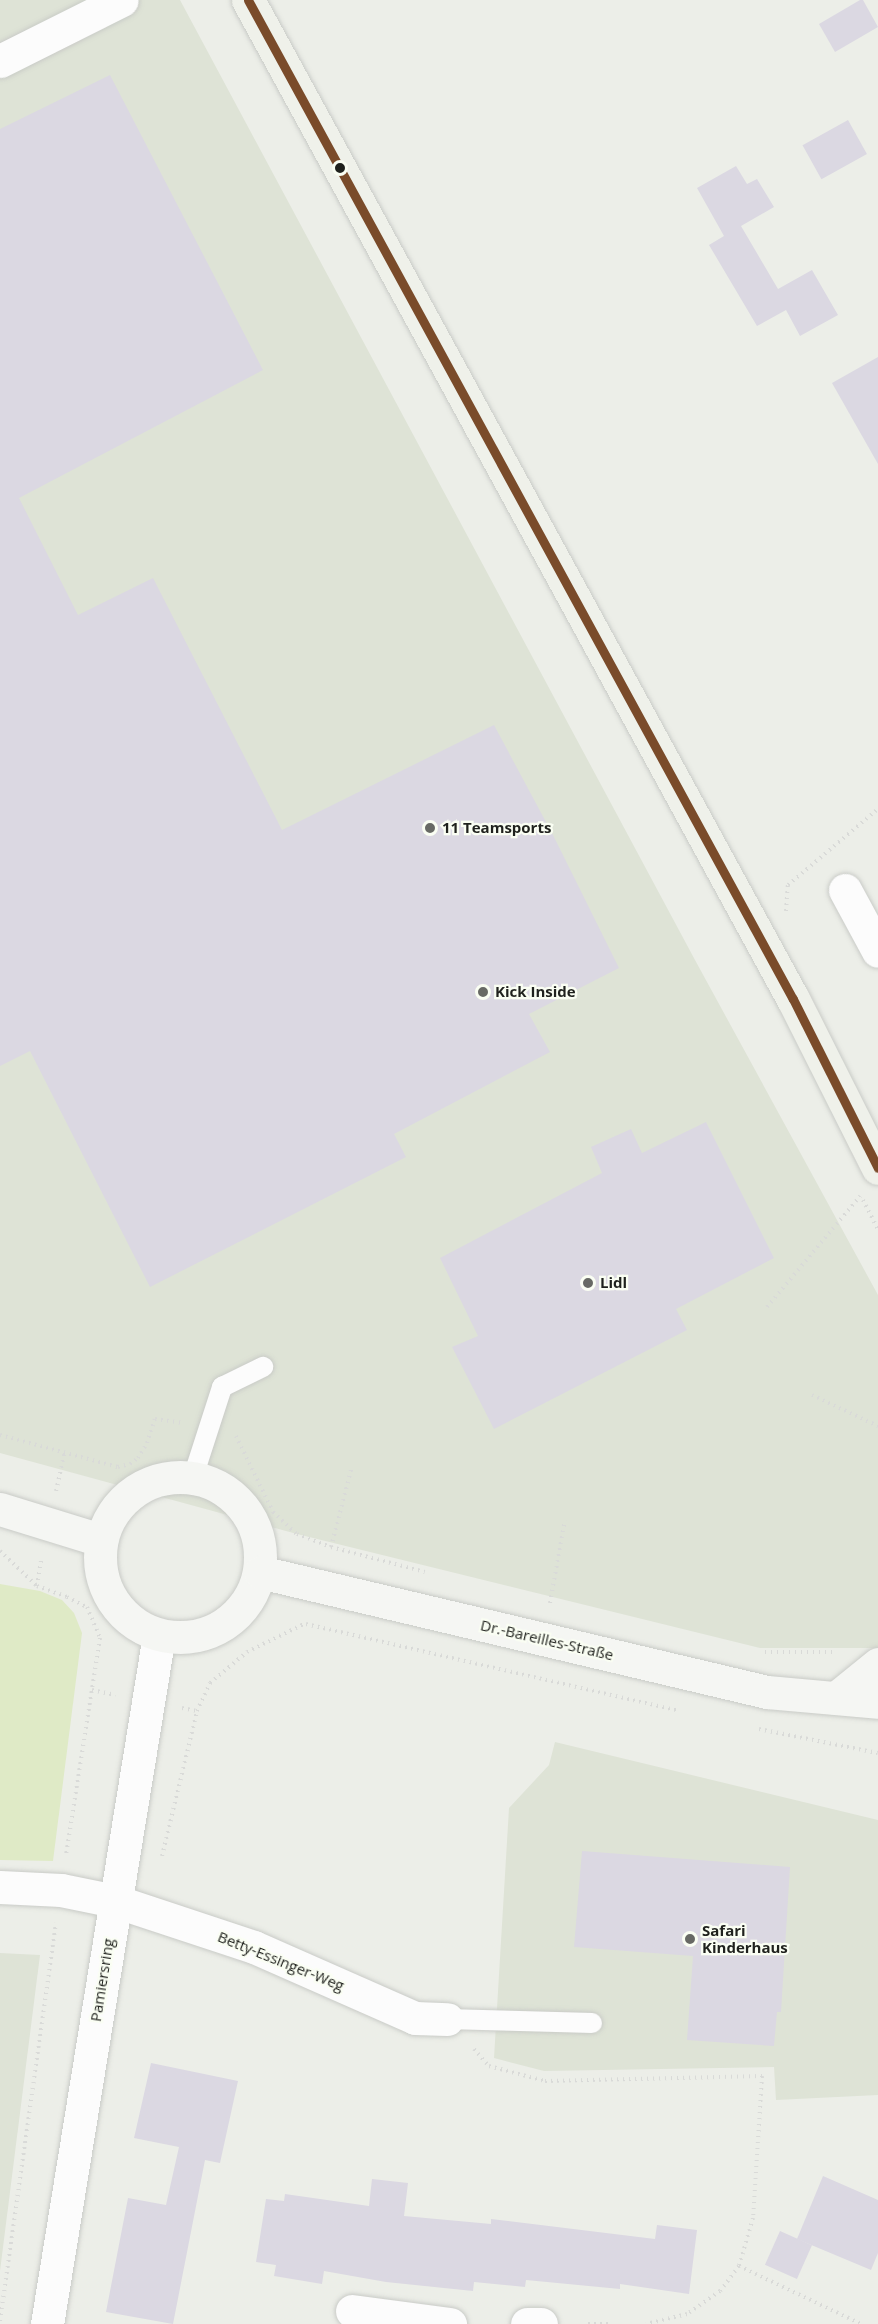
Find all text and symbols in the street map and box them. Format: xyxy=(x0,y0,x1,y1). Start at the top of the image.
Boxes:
unlabelled marker xyxy=(334,162,346,174)
place label: 11 Teamsports xyxy=(442,819,551,837)
marker: 11 Teamsports xyxy=(423,821,437,835)
place label: Kick Inside xyxy=(495,983,576,1001)
marker: Kick Inside xyxy=(476,985,490,999)
place label: Lidl xyxy=(600,1274,627,1292)
marker: Lidl xyxy=(581,1276,595,1290)
street label: Dr.-Bareilles-Straße xyxy=(479,1616,615,1664)
place label: Safari Kinderhaus xyxy=(702,1921,788,1956)
street label: Betty-Essinger-Weg xyxy=(215,1927,347,1995)
marker: Safari Kinderhaus xyxy=(683,1932,697,1946)
street label: Pamiersring xyxy=(87,1937,117,2023)

